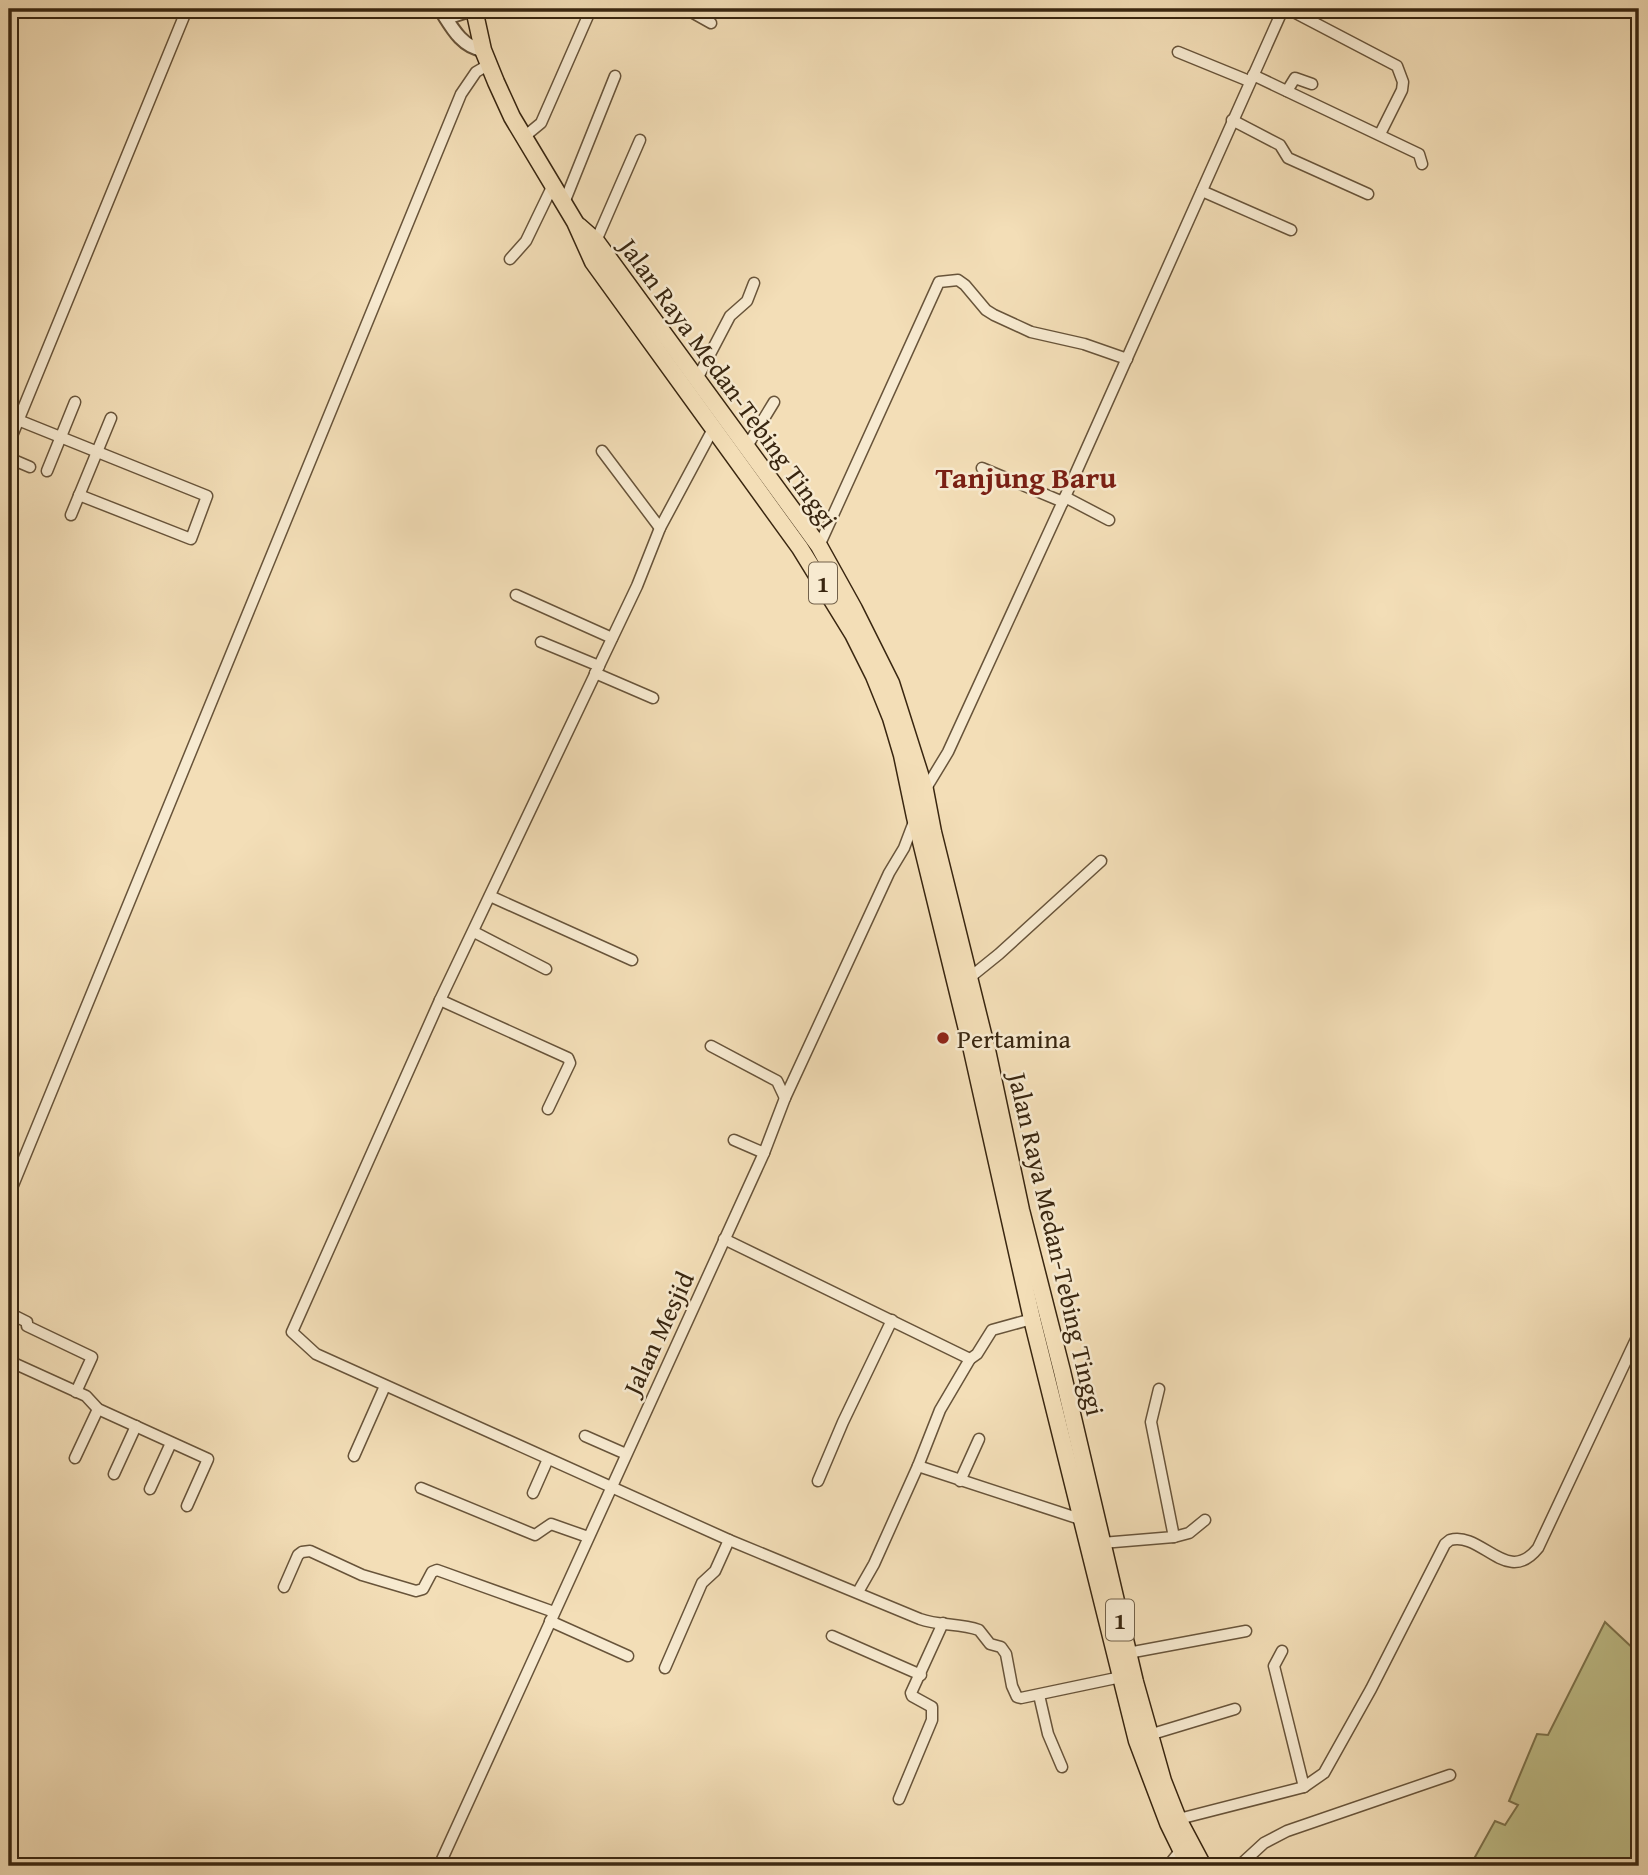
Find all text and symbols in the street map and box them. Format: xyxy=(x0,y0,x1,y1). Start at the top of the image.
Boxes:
street label: Jalan Raya Medan-Tebing Tinggi xyxy=(608,227,848,536)
district label: Tanjung Baru xyxy=(936,455,1117,499)
road number: 1 xyxy=(809,562,837,604)
place label: Pertamina xyxy=(957,1019,1071,1058)
marker: Pertamina xyxy=(935,1030,951,1046)
street label: Jalan Raya Medan-Tebing Tinggi xyxy=(998,1066,1115,1419)
street label: Jalan Mesjid xyxy=(611,1265,704,1404)
road number: 1 xyxy=(1106,1600,1134,1640)

